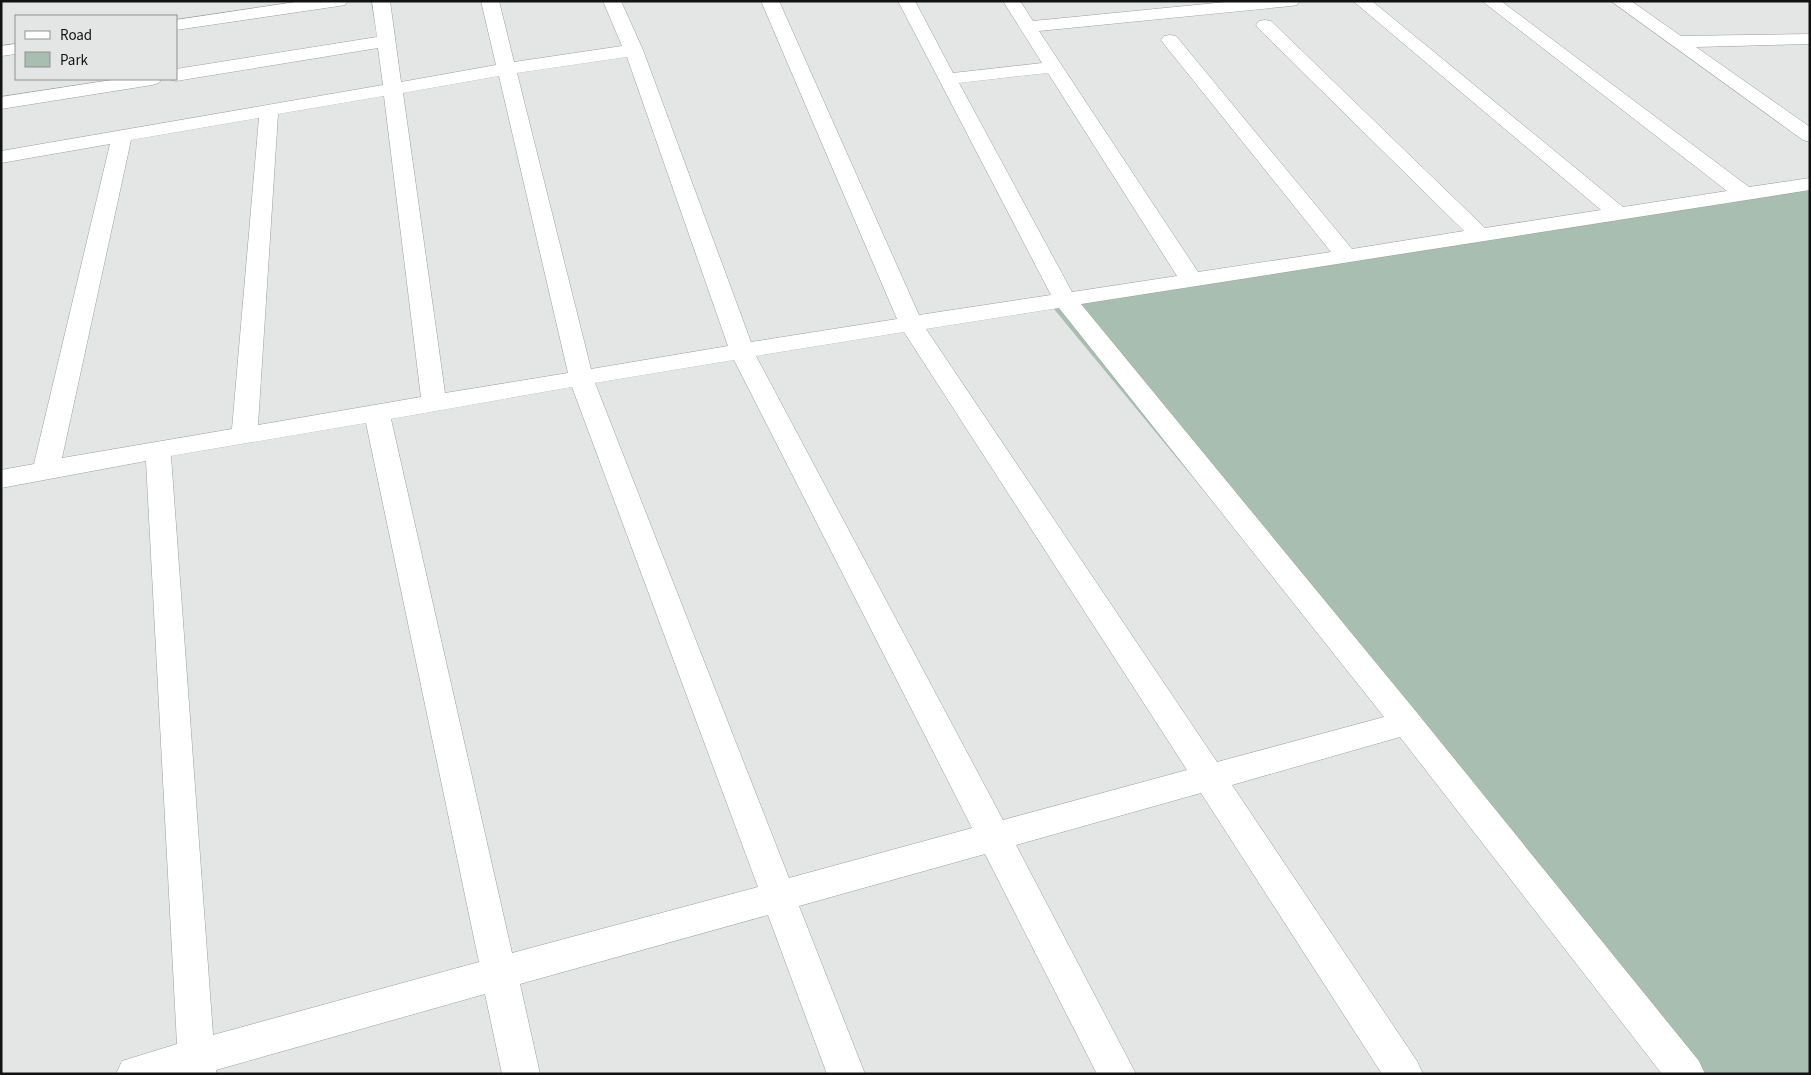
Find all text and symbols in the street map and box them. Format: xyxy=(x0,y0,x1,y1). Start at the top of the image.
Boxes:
legend xyxy=(15,15,178,80)
text: Road xyxy=(60,25,92,46)
text: Park xyxy=(60,50,89,71)

